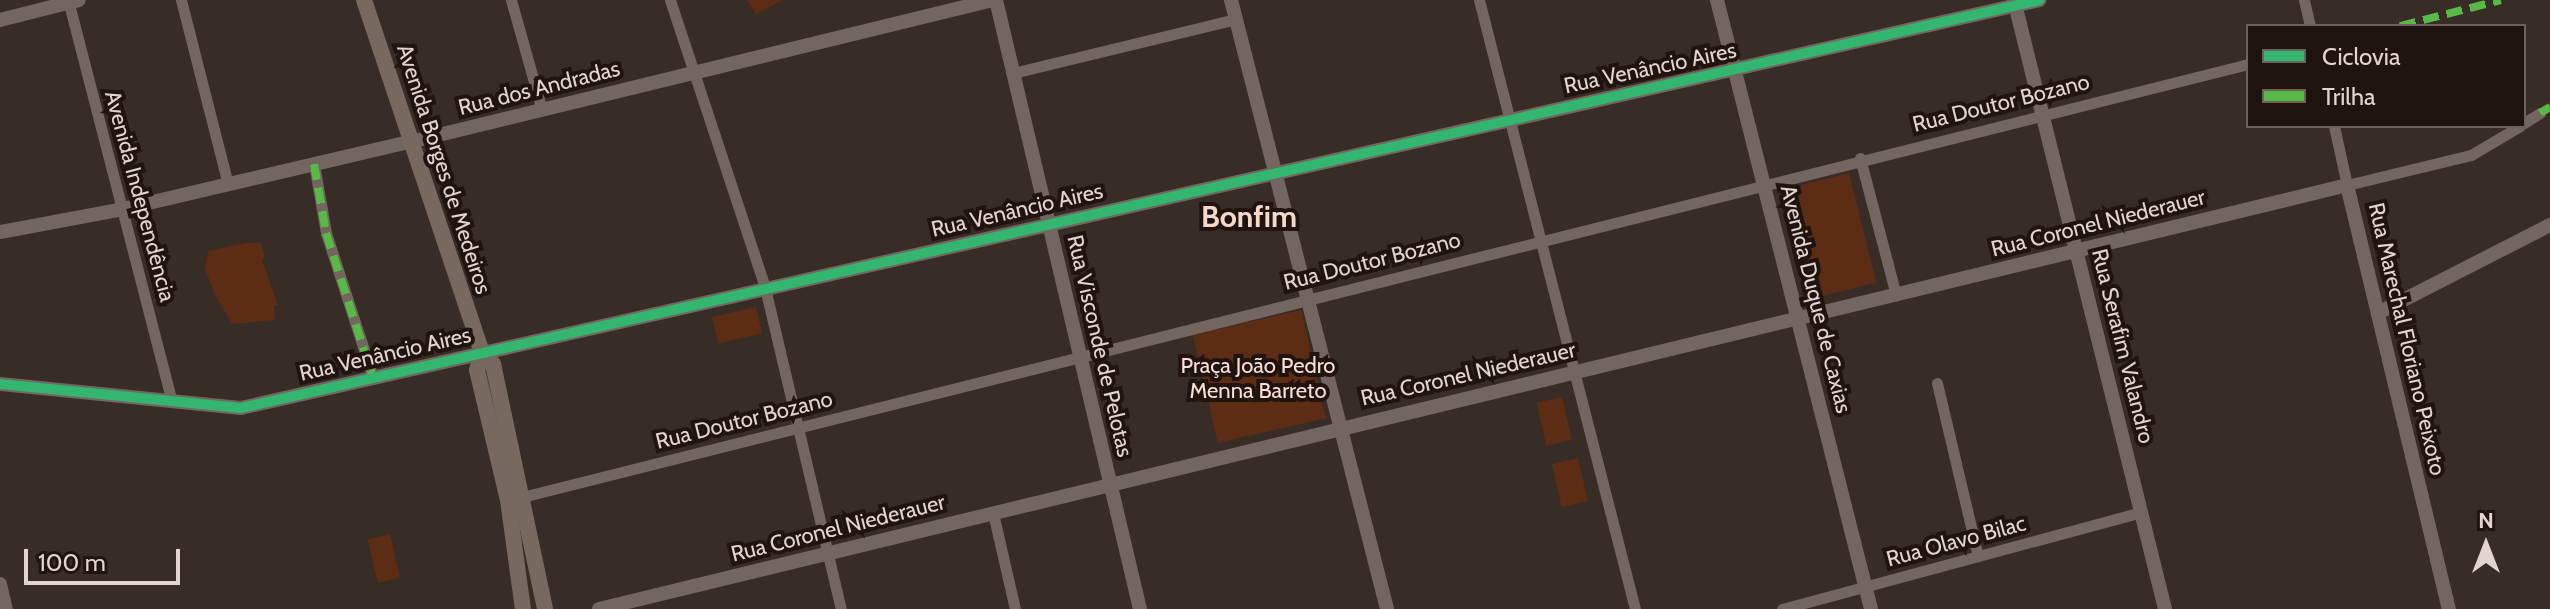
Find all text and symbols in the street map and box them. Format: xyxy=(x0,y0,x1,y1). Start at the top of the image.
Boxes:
legend xyxy=(2246,24,2526,128)
street label: Rua Venâncio Aires xyxy=(1561,37,1739,99)
street label: Avenida Borges de Medeiros xyxy=(391,41,497,297)
text: Ciclovia xyxy=(2322,42,2400,71)
street label: Rua dos Andradas xyxy=(455,55,623,121)
street label: Rua Doutor Bozano xyxy=(1910,68,2092,138)
text: Trilha xyxy=(2322,82,2376,111)
street label: Avenida Independência xyxy=(99,88,181,304)
street label: Rua Venâncio Aires xyxy=(929,177,1105,243)
street label: Avenida Duque de Caxias xyxy=(1775,182,1857,416)
street label: Rua Coronel Niederauer xyxy=(1988,184,2208,262)
district label: Bonfim xyxy=(1201,199,1297,235)
street label: Rua Marechal Floriano Peixoto xyxy=(2363,200,2451,478)
street label: Rua Doutor Bozano xyxy=(1281,226,1463,296)
street label: Rua Visconde de Pelotas xyxy=(1062,232,1138,460)
street label: Rua Serafim Valandro xyxy=(2086,246,2160,446)
street label: Rua Venâncio Aires xyxy=(297,321,473,387)
street label: Rua Coronel Niederauer xyxy=(1358,336,1578,412)
park label: Praça João Pedro Menna Barreto xyxy=(1181,352,1335,404)
street label: Rua Doutor Bozano xyxy=(653,385,835,455)
street label: Rua Coronel Niederauer xyxy=(728,489,948,567)
north arrow xyxy=(2446,505,2526,585)
text: N xyxy=(2478,507,2494,534)
street label: Rua Olavo Bilac xyxy=(1883,510,2029,572)
scale bar xyxy=(28,533,184,583)
text: 100 m xyxy=(38,548,106,577)

